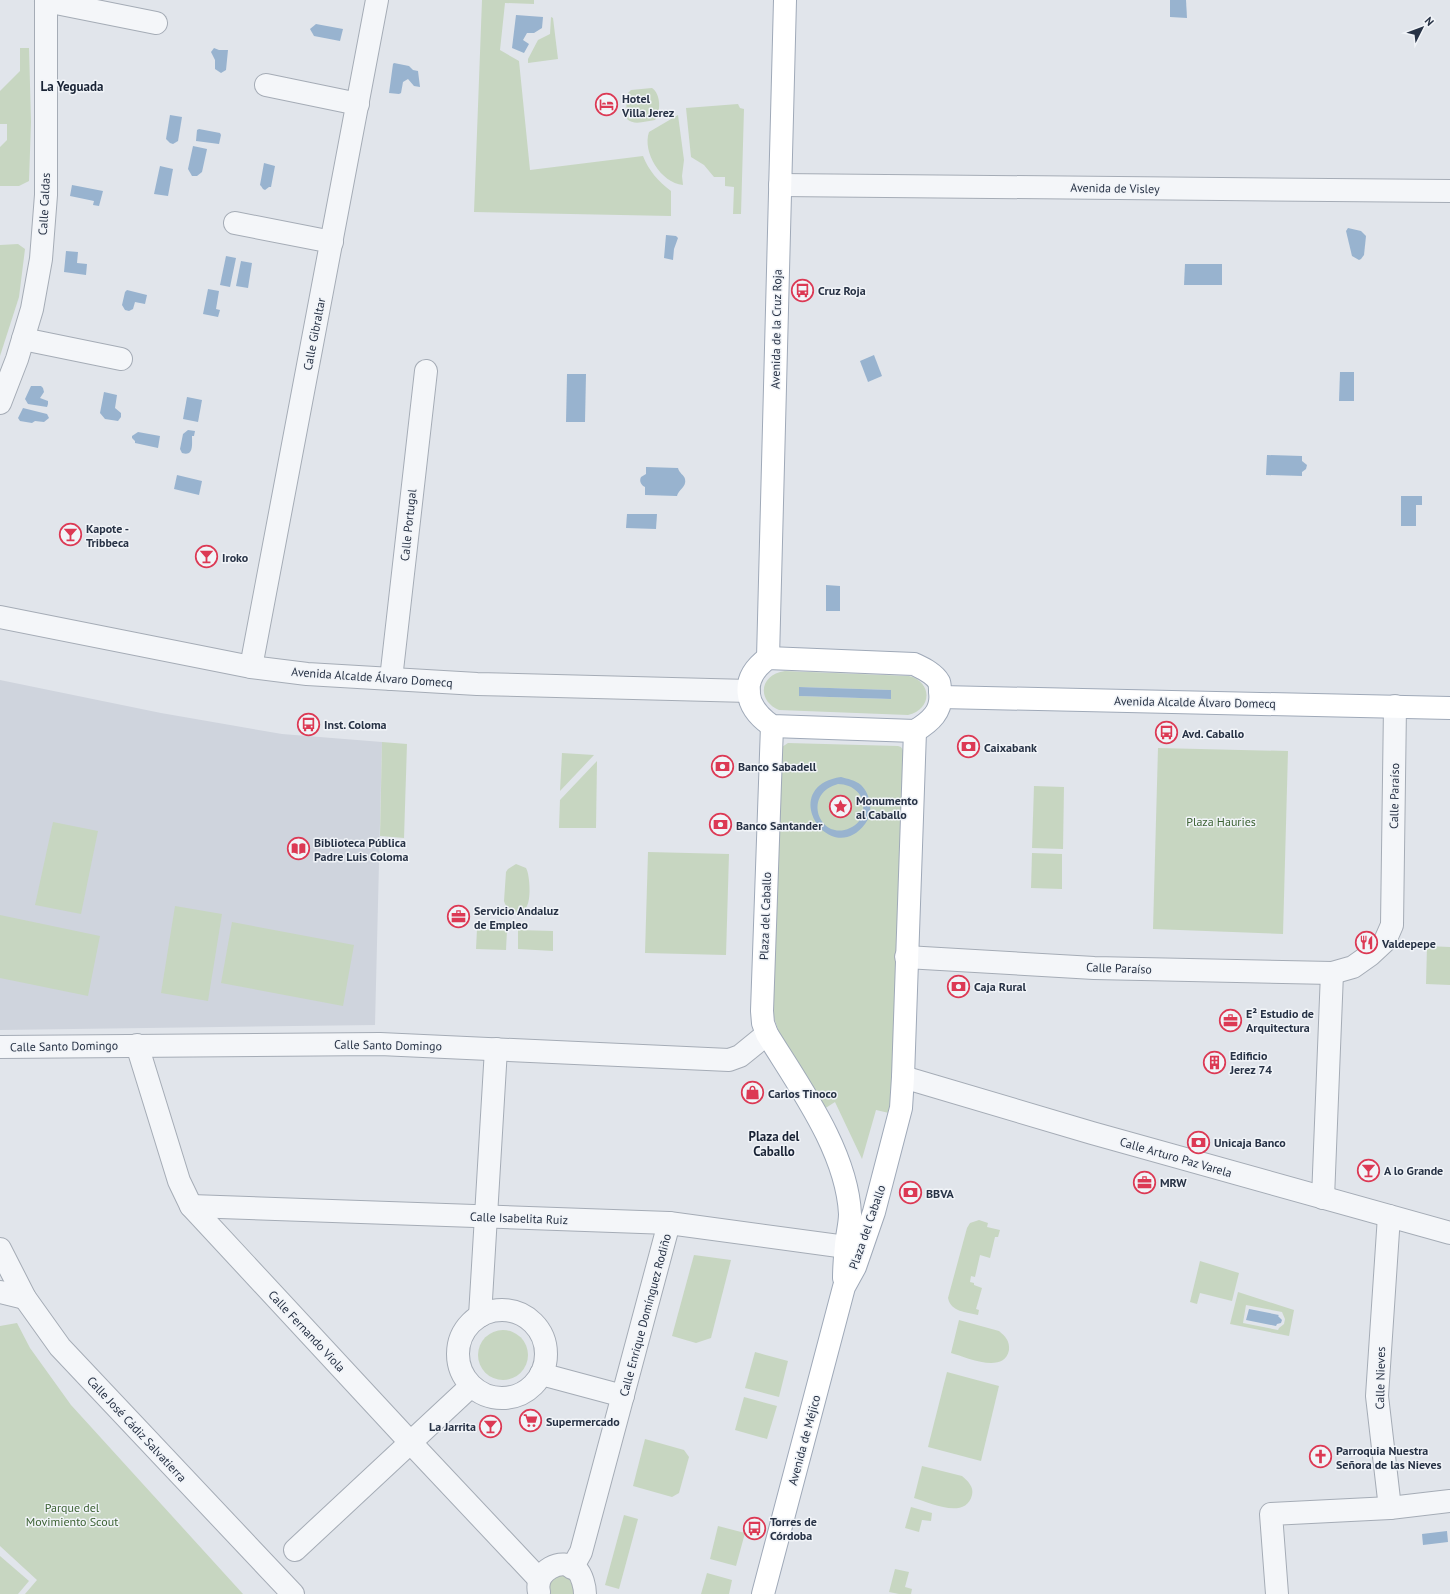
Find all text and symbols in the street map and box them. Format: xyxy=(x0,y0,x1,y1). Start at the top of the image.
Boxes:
north arrow xyxy=(1402,8,1442,48)
text: N xyxy=(1422,14,1437,29)
district label: La Yeguada xyxy=(41,78,103,95)
place label: Hotel Villa Jerez xyxy=(621,91,675,120)
hotel icon: Hotel Villa Jerez xyxy=(594,92,620,118)
street label: Calle Caldas xyxy=(35,172,53,236)
street label: Avenida de Visley xyxy=(1070,180,1160,196)
street label: Avenida de la Cruz Roja xyxy=(767,269,785,389)
bus stop icon: Cruz Roja xyxy=(790,277,816,303)
place label: Cruz Roja xyxy=(818,283,866,298)
street label: Calle Gibraltar xyxy=(300,296,328,372)
street label: Calle Portugal xyxy=(397,488,419,562)
place label: Kapote - Tribbeca xyxy=(86,521,129,550)
bar icon: Kapote - Tribbeca xyxy=(57,522,83,548)
bar icon: Iroko xyxy=(193,544,219,570)
place label: Iroko xyxy=(222,550,249,565)
street label: Avenida Alcalde Álvaro Domecq xyxy=(291,664,453,690)
street label: Avenida Alcalde Álvaro Domecq xyxy=(1114,693,1276,711)
bus stop icon: Inst. Coloma xyxy=(295,711,321,737)
place label: Inst. Coloma xyxy=(324,717,387,732)
bus stop icon: Avd. Caballo xyxy=(1154,720,1180,746)
place label: Avd. Caballo xyxy=(1182,726,1245,741)
bank icon: Caixabank xyxy=(956,734,982,760)
place label: Caixabank xyxy=(984,740,1037,755)
bank icon: Banco Sabadell xyxy=(709,753,735,779)
place label: Banco Sabadell xyxy=(738,759,817,774)
street label: Calle Paraíso xyxy=(1386,763,1402,829)
place label: Monumento al Caballo xyxy=(856,793,918,822)
place icon: Monumento al Caballo xyxy=(828,794,854,820)
bank icon: Banco Santander xyxy=(708,812,734,838)
park label: Plaza Hauries xyxy=(1186,814,1256,829)
place label: Banco Santander xyxy=(736,818,823,833)
place label: Biblioteca Pública Padre Luis Coloma xyxy=(314,835,408,864)
library icon: Biblioteca Pública Padre Luis Coloma xyxy=(285,836,311,862)
street label: Plaza del Caballo xyxy=(756,872,774,960)
place label: Servicio Andaluz de Empleo xyxy=(474,903,559,932)
office icon: Servicio Andaluz de Empleo xyxy=(445,904,471,930)
restaurant icon: Valdepepe xyxy=(1353,930,1379,956)
place label: Valdepepe xyxy=(1381,936,1436,951)
street label: Calle Paraíso xyxy=(1086,959,1152,977)
bank icon: Caja Rural xyxy=(946,973,972,999)
place label: Caja Rural xyxy=(974,979,1027,994)
place label: E² Estudio de Arquitectura xyxy=(1246,1006,1314,1035)
office icon: E² Estudio de Arquitectura xyxy=(1217,1007,1243,1033)
street label: Calle Santo Domingo xyxy=(334,1037,442,1053)
street label: Calle Santo Domingo xyxy=(10,1038,118,1054)
place label: Edificio Jerez 74 xyxy=(1229,1048,1272,1077)
building icon: Edificio Jerez 74 xyxy=(1201,1049,1227,1075)
shop icon: Carlos Tinoco xyxy=(739,1080,765,1106)
place label: Carlos Tinoco xyxy=(768,1086,837,1101)
district label: Plaza del Caballo xyxy=(749,1128,800,1160)
bank icon: Unicaja Banco xyxy=(1186,1129,1212,1155)
street label: Calle Arturo Paz Varela xyxy=(1118,1134,1234,1180)
place label: Unicaja Banco xyxy=(1214,1135,1286,1150)
bar icon: A lo Grande xyxy=(1355,1157,1381,1183)
place label: A lo Grande xyxy=(1384,1163,1443,1178)
office icon: MRW xyxy=(1132,1169,1158,1195)
place label: MRW xyxy=(1160,1175,1187,1190)
bank icon: BBVA xyxy=(898,1180,924,1206)
street label: Plaza del Caballo xyxy=(846,1183,888,1271)
place label: BBVA xyxy=(926,1186,955,1201)
street label: Calle Isabelita Ruiz xyxy=(470,1209,568,1227)
street label: Calle Enrique Domínguez Rodiño xyxy=(616,1232,674,1398)
street label: Calle Fernando Viola xyxy=(265,1287,349,1375)
street label: Calle Nieves xyxy=(1372,1346,1388,1410)
street label: Calle José Cádiz Salvatierra xyxy=(84,1373,190,1485)
street label: Avenida de Méjico xyxy=(785,1393,823,1487)
supermarket icon: Supermercado xyxy=(517,1408,543,1434)
bar icon: La Jarrita xyxy=(478,1413,504,1439)
place label: Supermercado xyxy=(546,1414,620,1429)
place label: La Jarrita xyxy=(429,1419,476,1434)
place label: Parroquia Nuestra Señora de las Nieves xyxy=(1336,1443,1442,1472)
church icon: Parroquia Nuestra Señora de las Nieves xyxy=(1308,1444,1334,1470)
park label: Parque del Movimiento Scout xyxy=(26,1500,118,1529)
place label: Torres de Córdoba xyxy=(770,1514,817,1543)
bus stop icon: Torres de Córdoba xyxy=(741,1515,767,1541)

